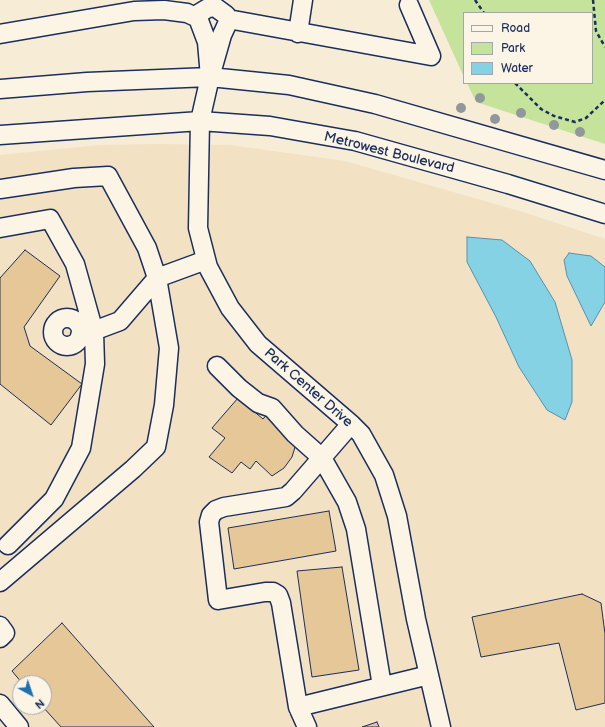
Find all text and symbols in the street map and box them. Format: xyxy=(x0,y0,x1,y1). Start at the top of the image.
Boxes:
legend xyxy=(463,12,593,84)
text: Road xyxy=(501,21,530,36)
text: Park xyxy=(501,41,525,56)
text: Water xyxy=(501,61,533,76)
street label: Metrowest Boulevard xyxy=(322,129,456,177)
street label: Park Center Drive xyxy=(260,345,356,431)
north arrow xyxy=(12,675,52,715)
text: N xyxy=(32,696,47,711)

